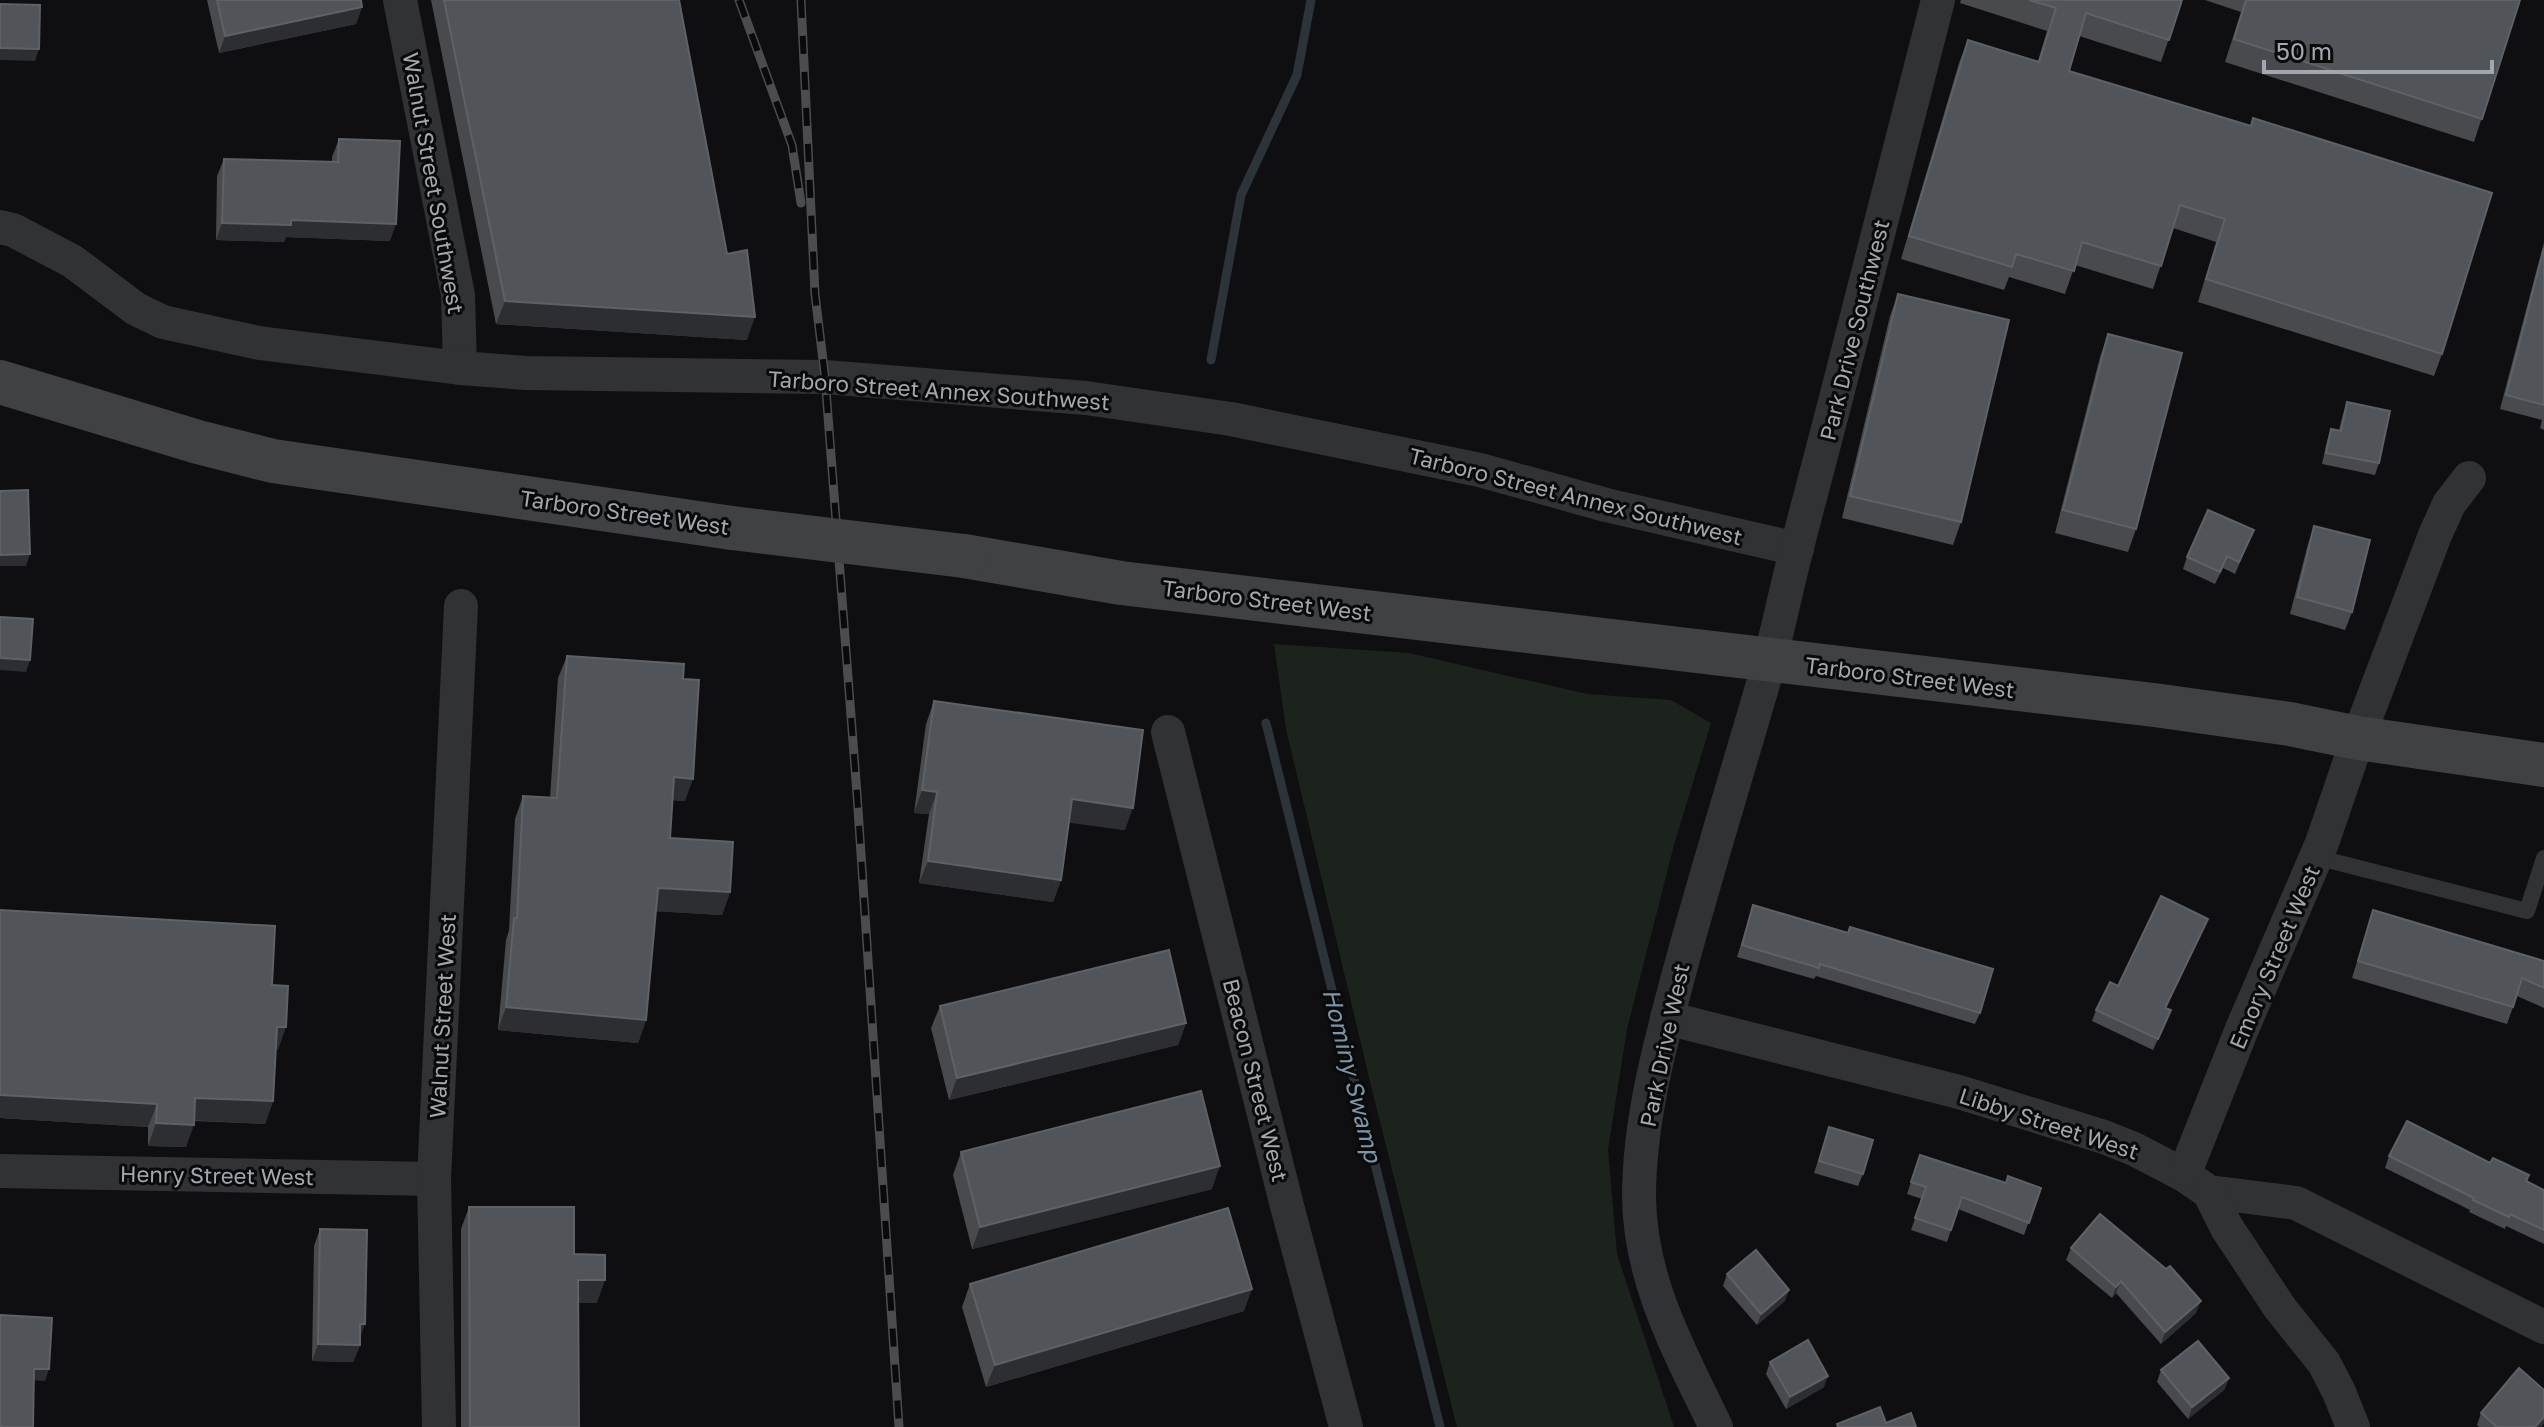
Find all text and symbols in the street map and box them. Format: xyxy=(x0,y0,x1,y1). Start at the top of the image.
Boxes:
scale bar xyxy=(2264,24,2492,74)
text: 50 m xyxy=(2276,36,2332,65)
street label: Walnut Street Southwest xyxy=(398,50,470,316)
street label: Park Drive Southwest xyxy=(1813,217,1895,443)
street label: Tarboro Street Annex Southwest xyxy=(767,365,1111,415)
street label: Tarboro Street Annex Southwest xyxy=(1407,441,1745,551)
street label: Tarboro Street West xyxy=(519,484,731,540)
street label: Tarboro Street West xyxy=(1161,574,1373,626)
street label: Tarboro Street West xyxy=(1804,651,2016,703)
street label: Emory Street West xyxy=(2223,861,2325,1053)
street label: Walnut Street West xyxy=(423,913,461,1119)
street label: Park Drive West xyxy=(1633,961,1695,1129)
street label: Beacon Street West xyxy=(1218,976,1294,1184)
water label: Hominy Swamp xyxy=(1316,985,1389,1167)
street label: Libby Street West xyxy=(1956,1081,2142,1165)
street label: Henry Street West xyxy=(120,1160,314,1190)

